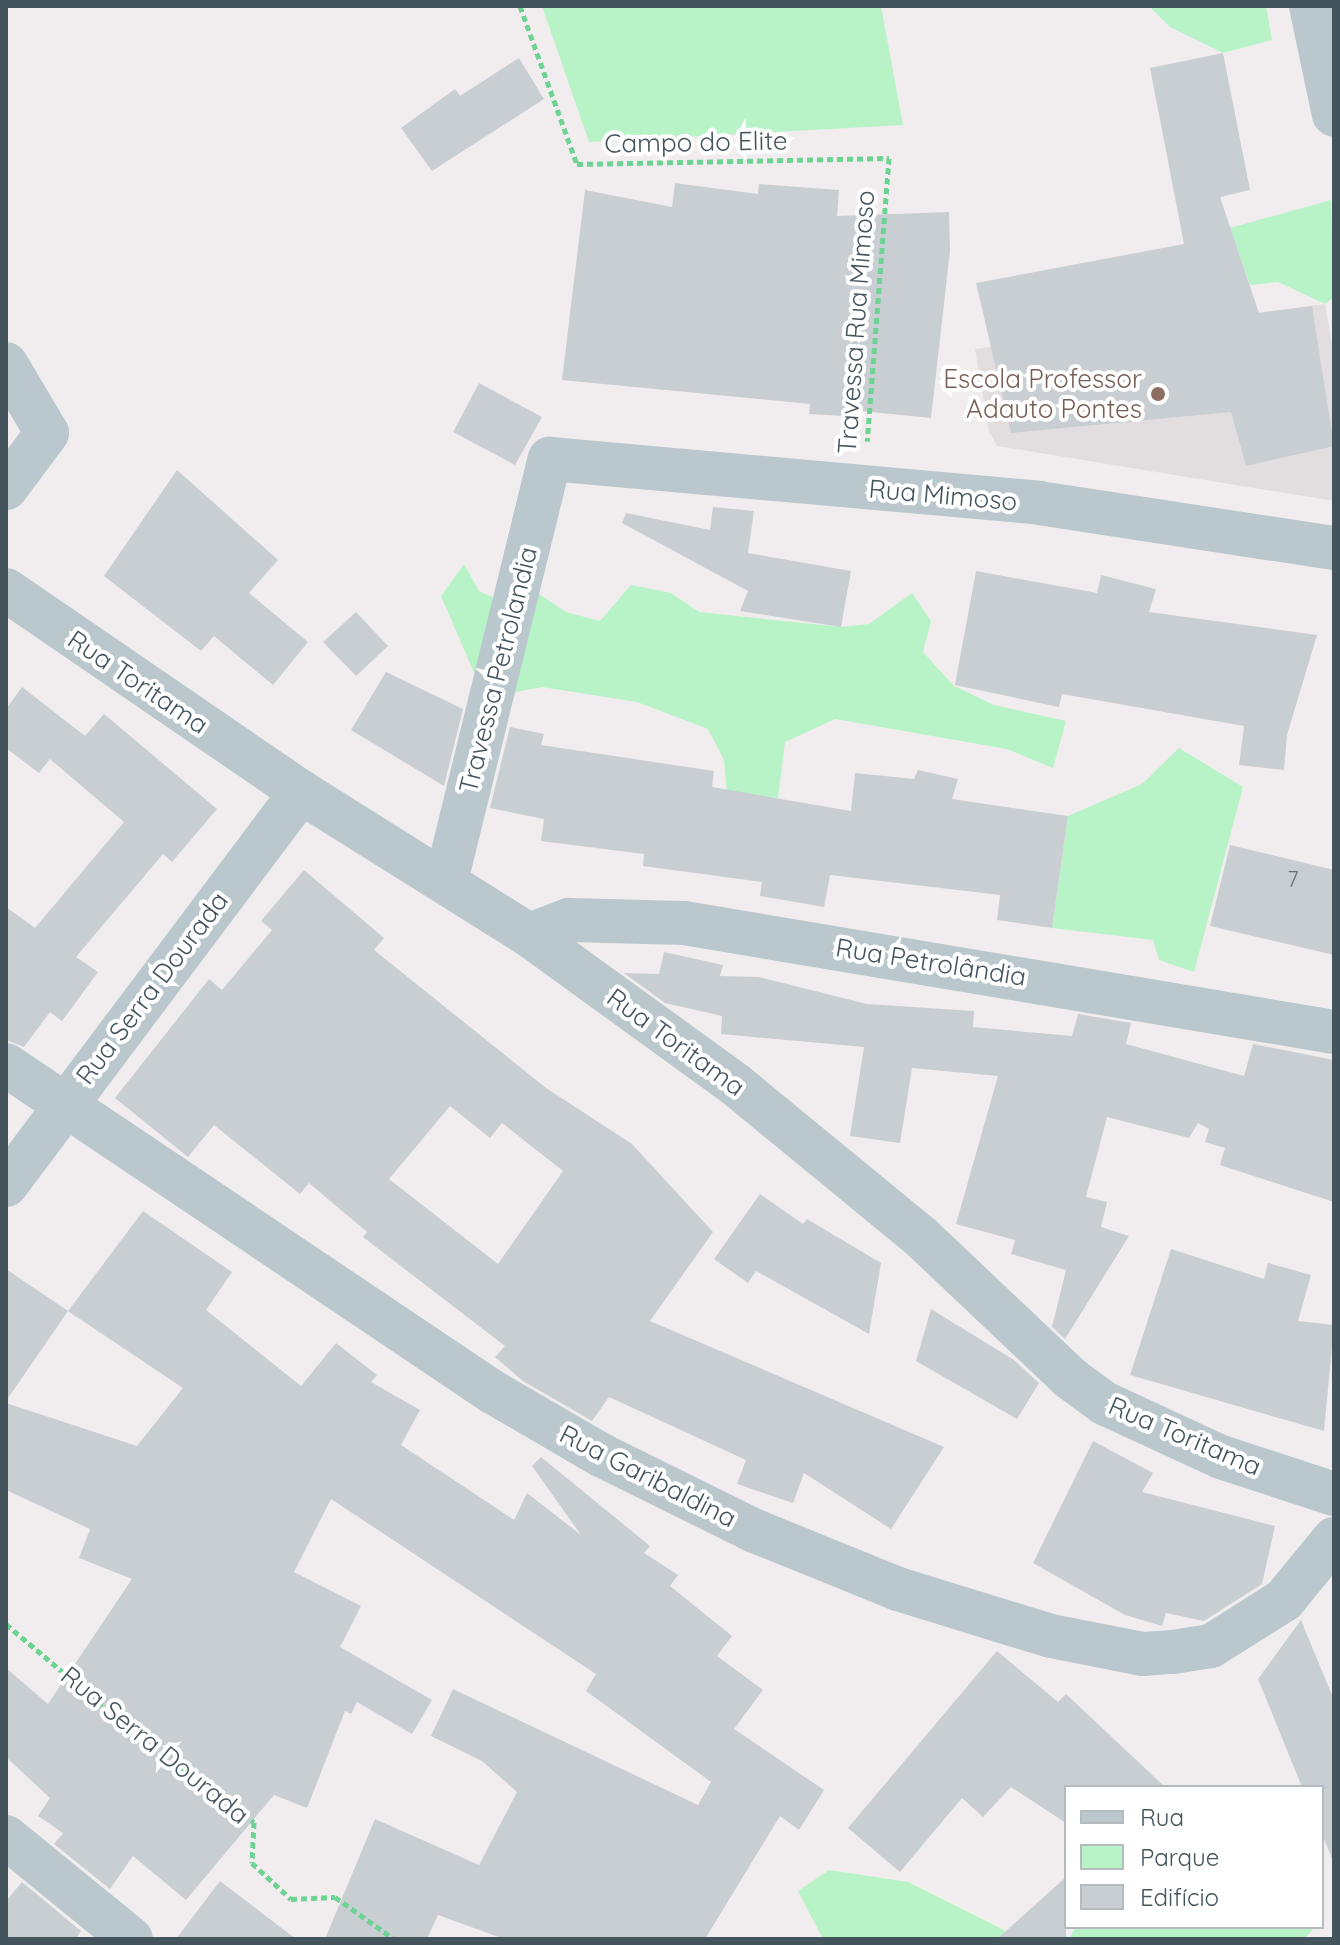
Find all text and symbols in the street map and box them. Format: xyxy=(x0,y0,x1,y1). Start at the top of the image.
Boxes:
street label: Campo do Elite xyxy=(604,125,788,159)
street label: Travessa Rua Mimoso xyxy=(831,189,881,455)
place label: Escola Professor Adauto Pontes xyxy=(943,363,1142,424)
marker: Escola Professor Adauto Pontes xyxy=(1149,385,1167,403)
street label: Rua Mimoso xyxy=(867,473,1019,517)
street label: Travessa Petrolandia xyxy=(452,544,544,796)
street label: Rua Toritama xyxy=(62,624,214,740)
house number: 7 xyxy=(1287,867,1299,893)
street label: Rua Serra Dourada xyxy=(69,886,235,1090)
street label: Rua Petrolândia xyxy=(833,932,1029,992)
street label: Rua Toritama xyxy=(601,982,751,1102)
street label: Rua Toritama xyxy=(1104,1390,1266,1482)
street label: Rua Garibaldina xyxy=(555,1418,741,1534)
street label: Rua Serra Dourada xyxy=(55,1660,255,1830)
legend xyxy=(1064,1785,1324,1929)
text: Rua xyxy=(1140,1802,1184,1832)
text: Parque xyxy=(1140,1842,1219,1872)
text: Edifício xyxy=(1140,1882,1219,1912)

